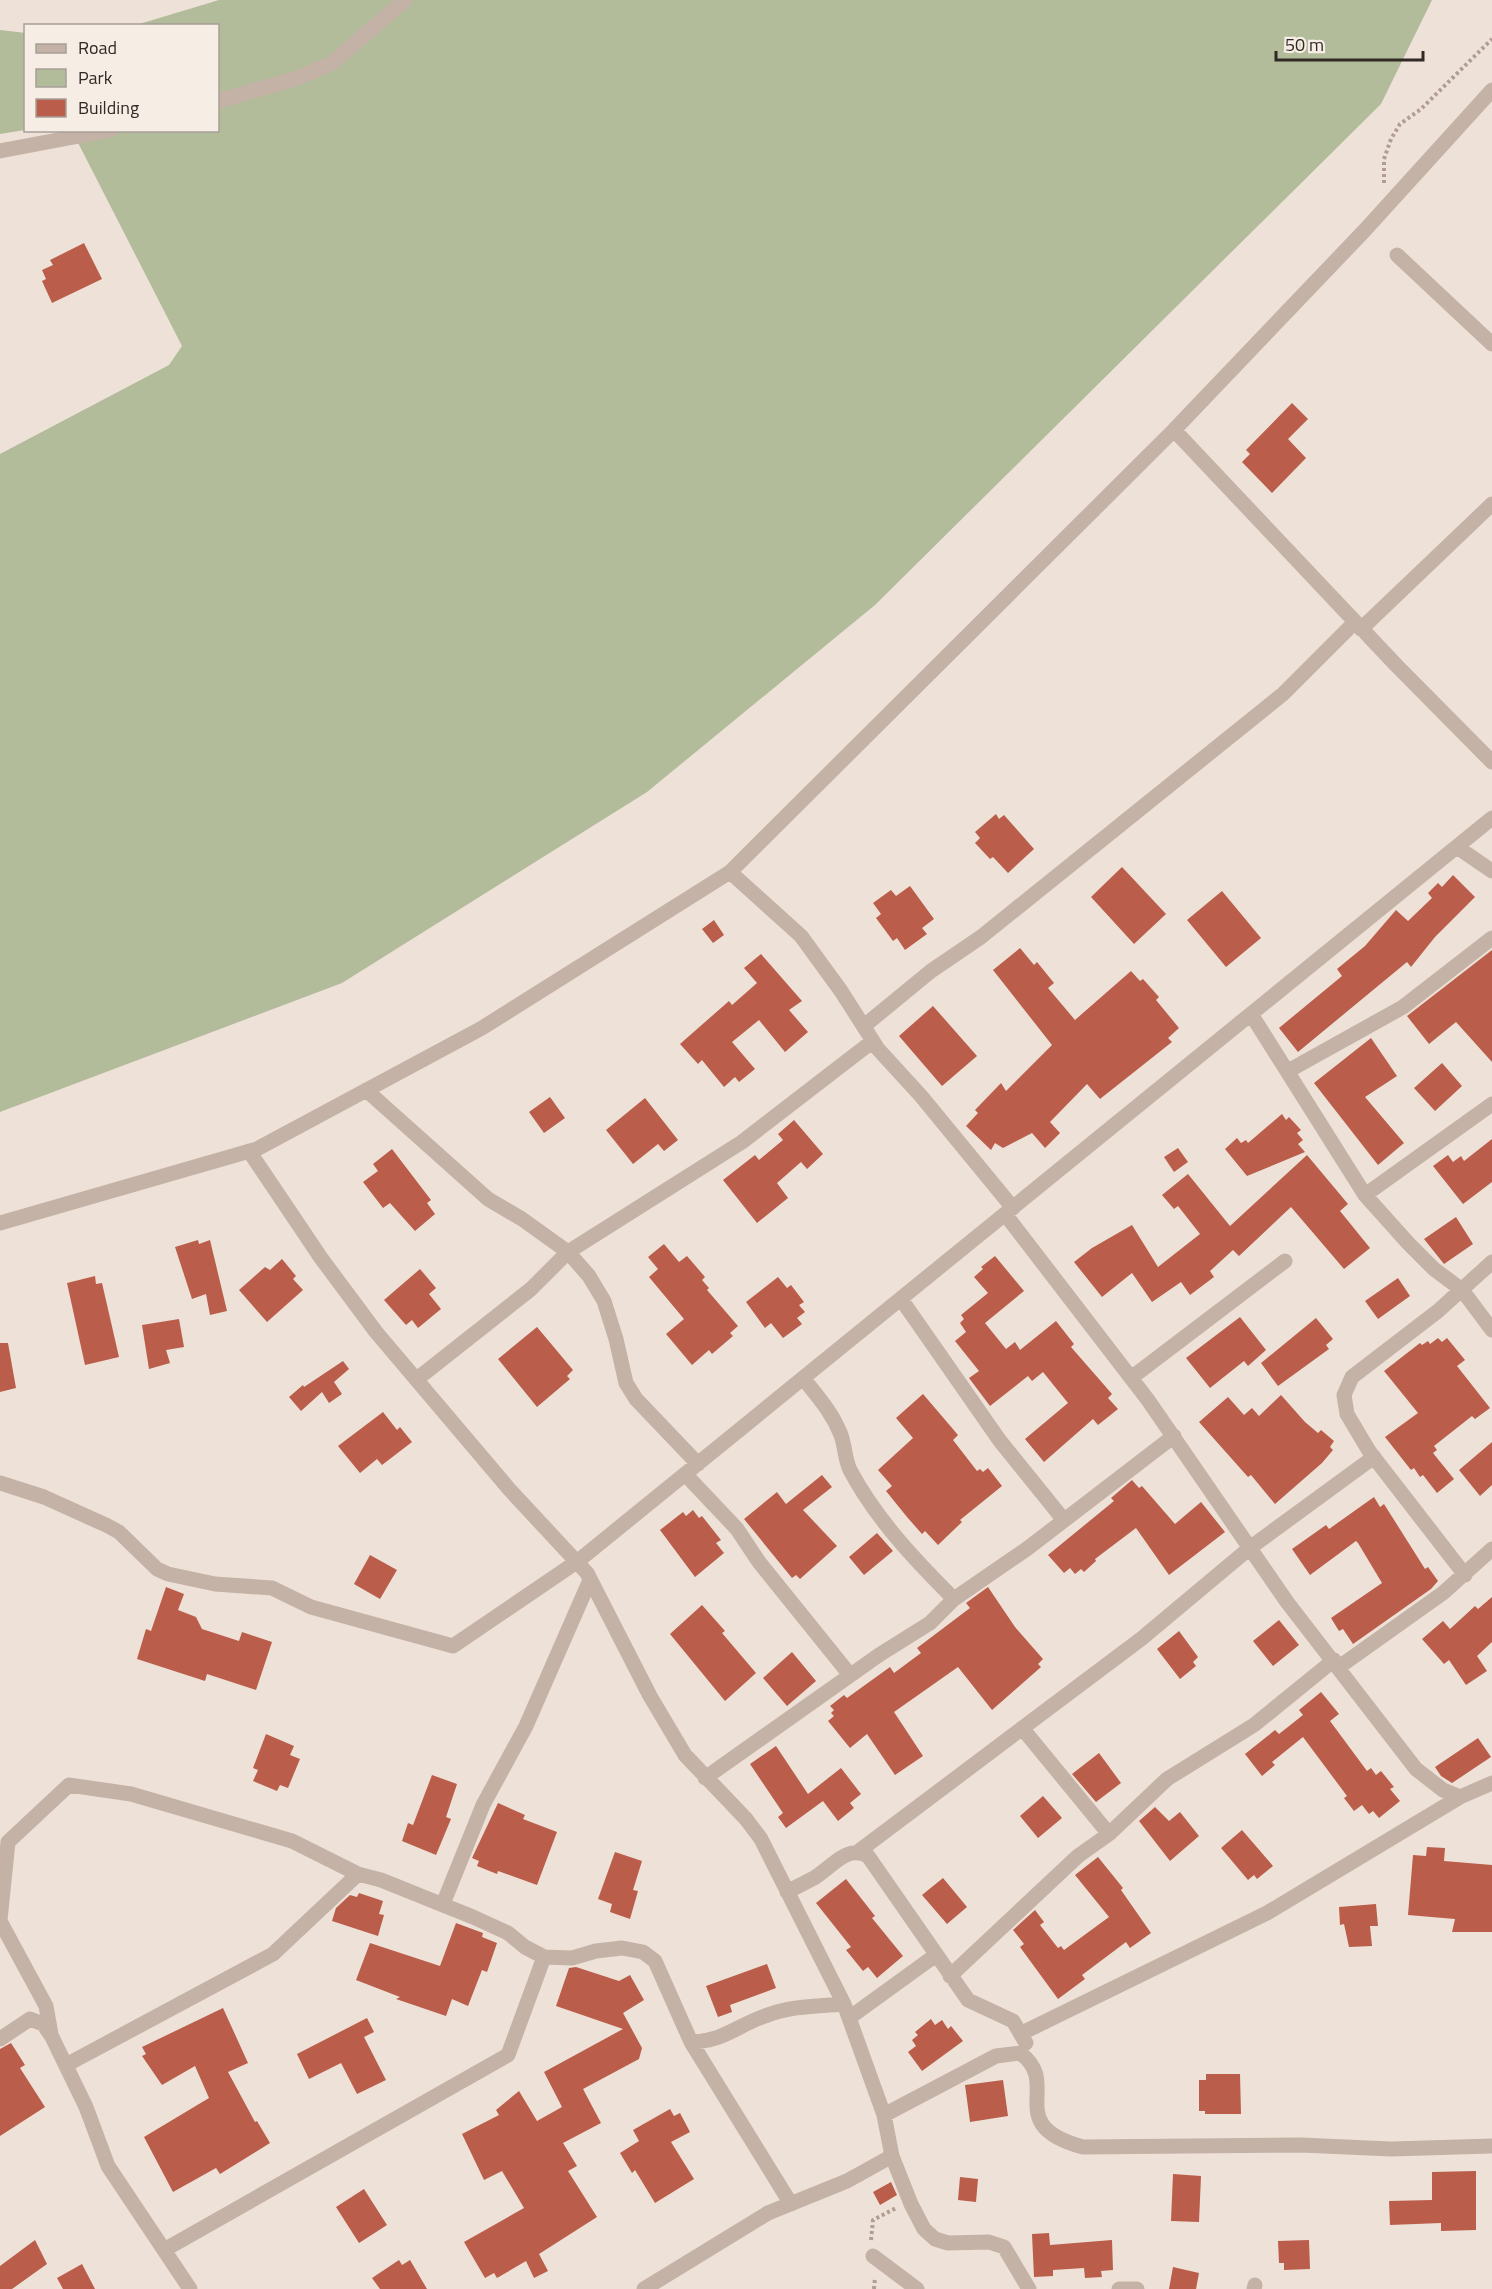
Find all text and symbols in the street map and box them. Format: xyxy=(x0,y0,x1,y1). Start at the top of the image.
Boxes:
legend xyxy=(24,24,219,132)
scale bar xyxy=(1276,24,1423,62)
text: 50 m xyxy=(1285,31,1324,58)
text: Road xyxy=(78,34,117,61)
text: Park xyxy=(78,64,113,91)
text: Building xyxy=(78,94,139,121)

